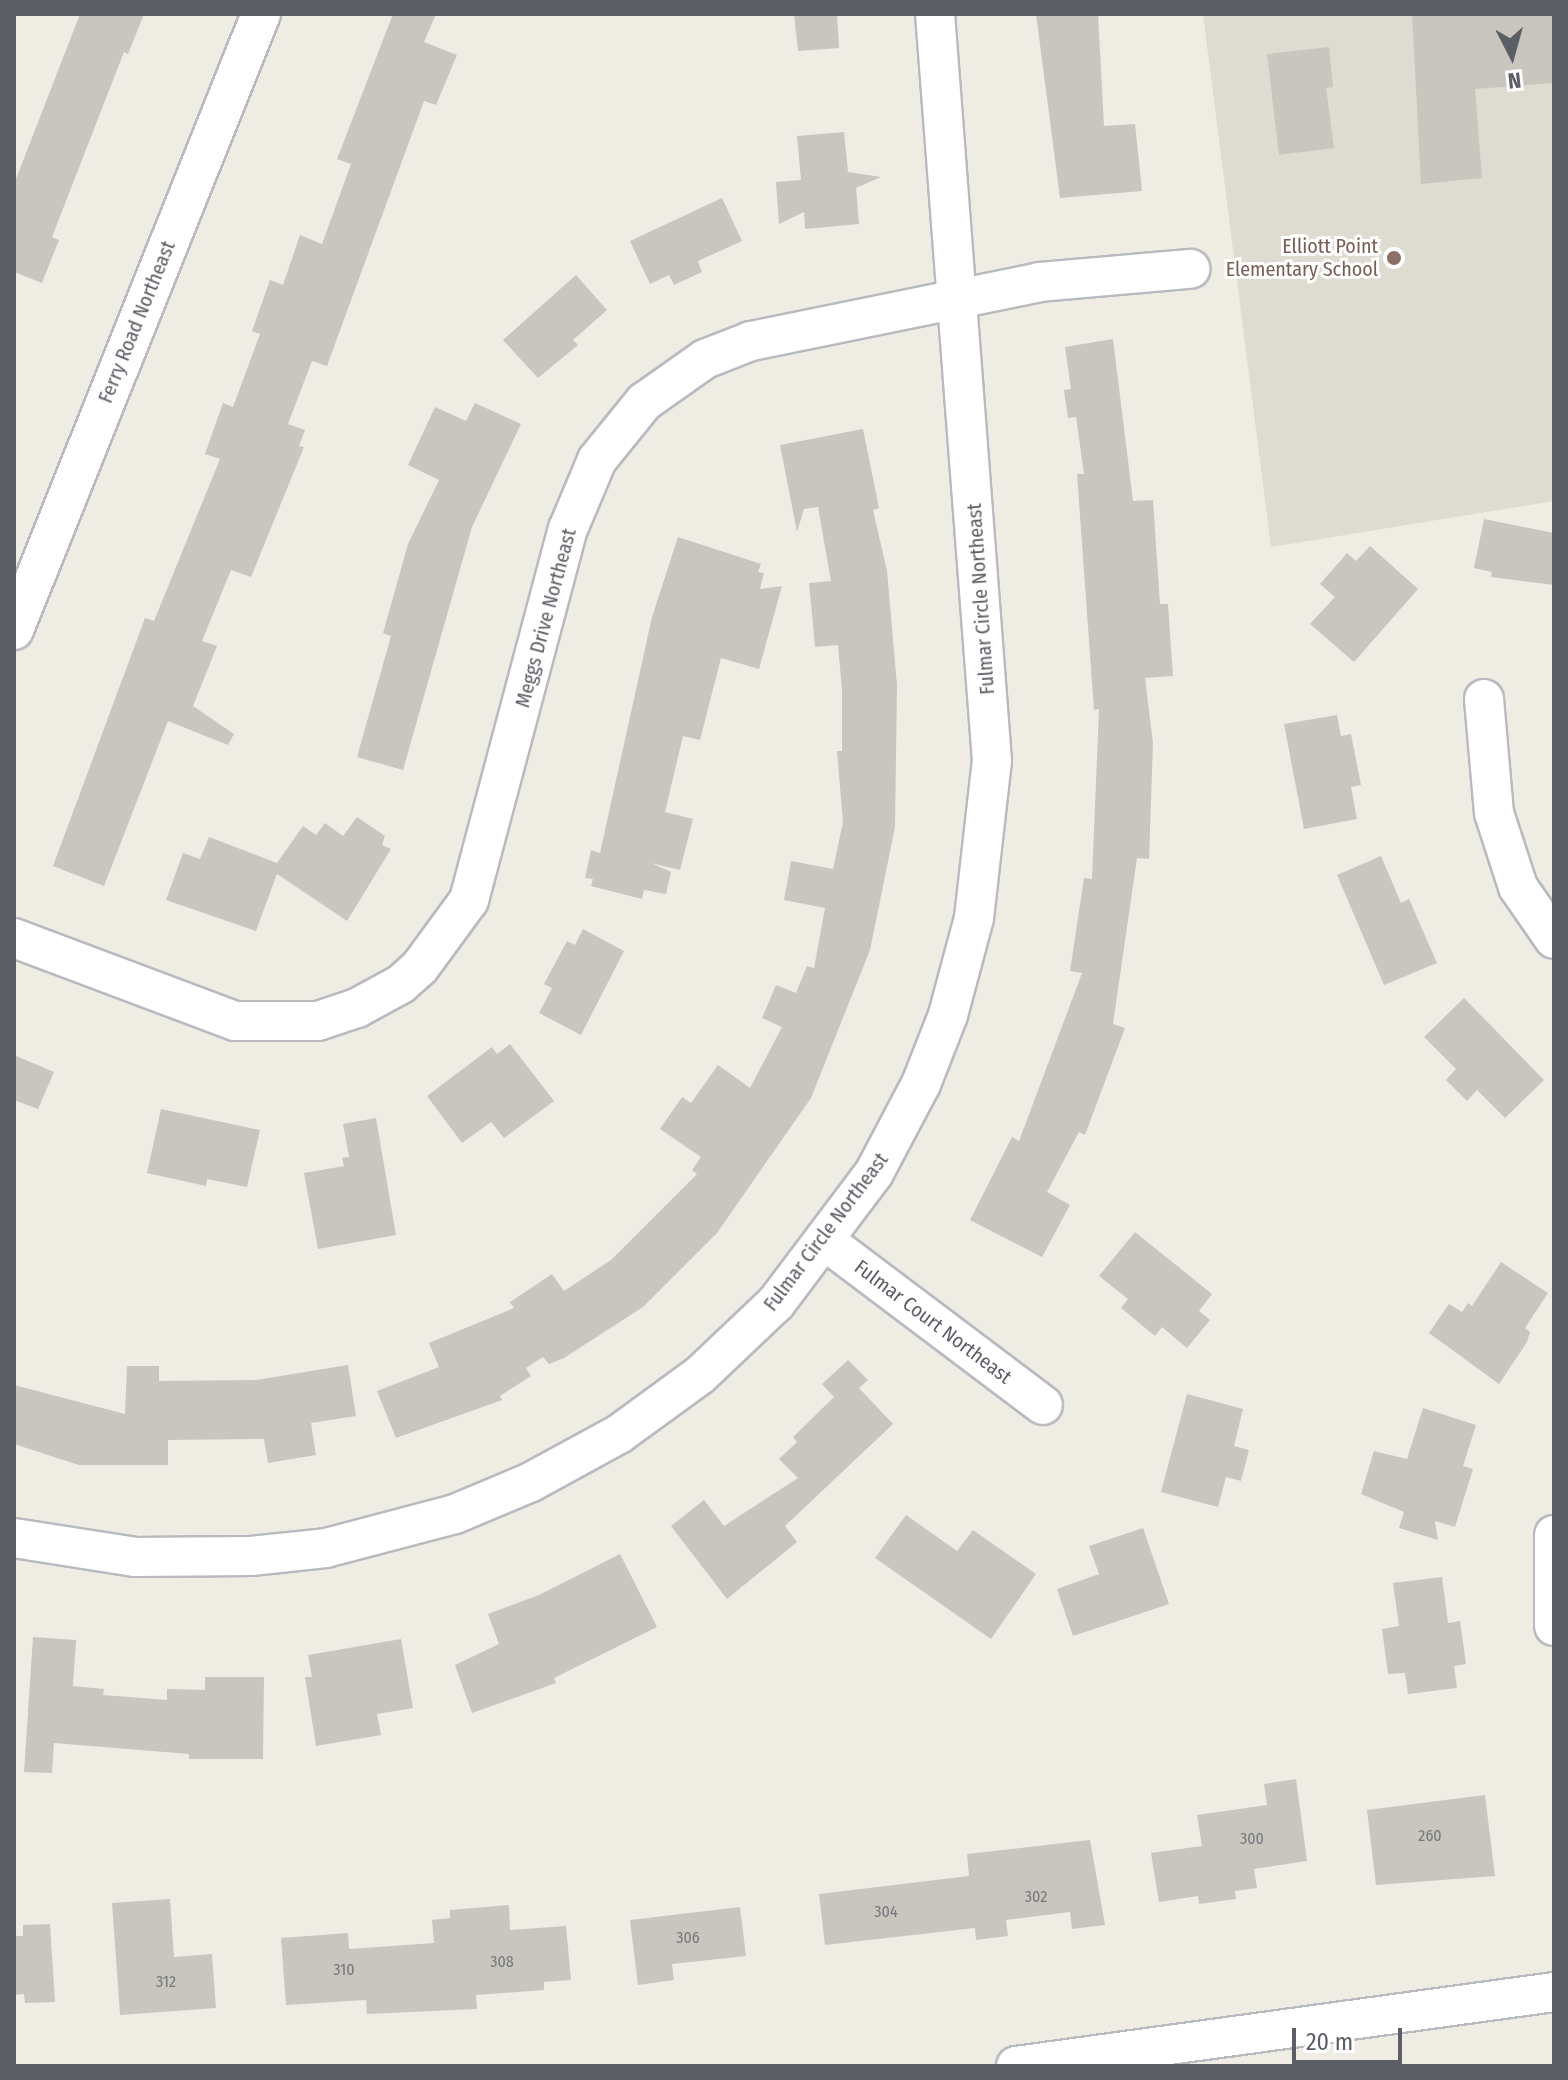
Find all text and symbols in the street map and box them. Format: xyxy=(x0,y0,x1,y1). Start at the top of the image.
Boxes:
north arrow xyxy=(1472,16,1552,96)
text: N xyxy=(1507,66,1523,94)
place label: Elliott Point Elementary School xyxy=(1226,234,1378,281)
street label: Ferry Road Northeast xyxy=(94,237,180,407)
marker: Elliott Point Elementary School xyxy=(1385,249,1403,267)
street label: Fulmar Circle Northeast xyxy=(962,503,1000,695)
street label: Meggs Drive Northeast xyxy=(511,526,581,710)
street label: Fulmar Circle Northeast xyxy=(759,1148,893,1316)
street label: Fulmar Court Northeast xyxy=(850,1255,1016,1389)
house number: 260 xyxy=(1418,1826,1442,1846)
house number: 300 xyxy=(1240,1829,1264,1849)
house number: 302 xyxy=(1025,1887,1047,1907)
house number: 304 xyxy=(874,1902,898,1922)
house number: 306 xyxy=(676,1928,700,1948)
house number: 308 xyxy=(490,1952,514,1972)
house number: 310 xyxy=(333,1960,355,1980)
house number: 312 xyxy=(156,1972,176,1992)
scale bar xyxy=(1296,2012,1406,2062)
text: 20 m xyxy=(1306,2028,1353,2056)

